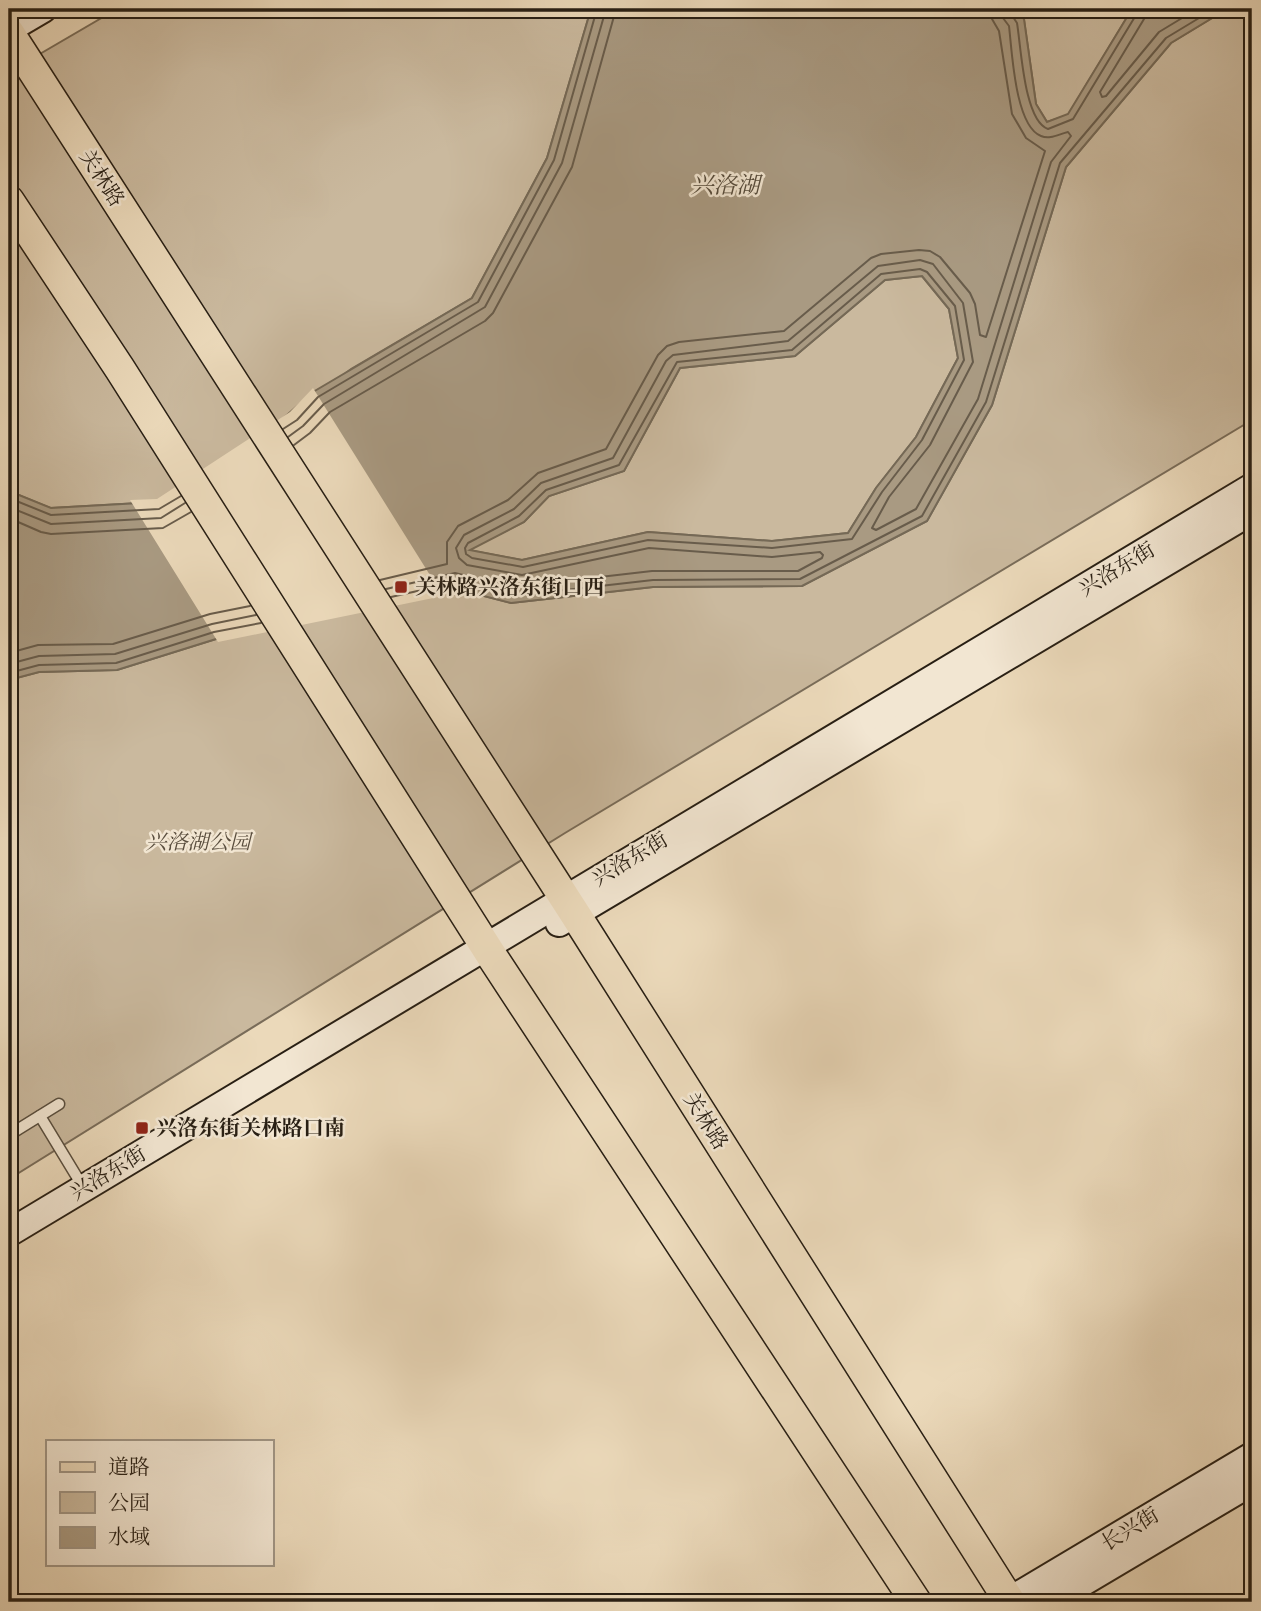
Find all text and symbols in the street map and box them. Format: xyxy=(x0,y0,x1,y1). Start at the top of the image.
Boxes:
street label: 关林路 xyxy=(75,145,130,211)
water label: 兴洛湖 xyxy=(691,171,764,199)
street label: 兴洛东街 xyxy=(1074,536,1159,601)
place label: 关林路兴洛东街口西 xyxy=(415,574,604,599)
marker: 关林路兴洛东街口西 xyxy=(393,579,409,595)
street label: 兴洛东街 xyxy=(587,826,672,891)
park label: 兴洛湖公园 xyxy=(146,829,253,854)
street label: 关林路 xyxy=(679,1087,734,1154)
place label: 兴洛东街关林路口南 xyxy=(156,1115,345,1140)
marker: 兴洛东街关林路口南 xyxy=(134,1120,150,1136)
street label: 兴洛东街 xyxy=(65,1140,150,1205)
legend xyxy=(46,1440,273,1566)
text: 道路 xyxy=(108,1454,150,1479)
text: 公园 xyxy=(108,1490,150,1515)
street label: 长兴街 xyxy=(1096,1502,1163,1556)
text: 水域 xyxy=(108,1524,150,1549)

